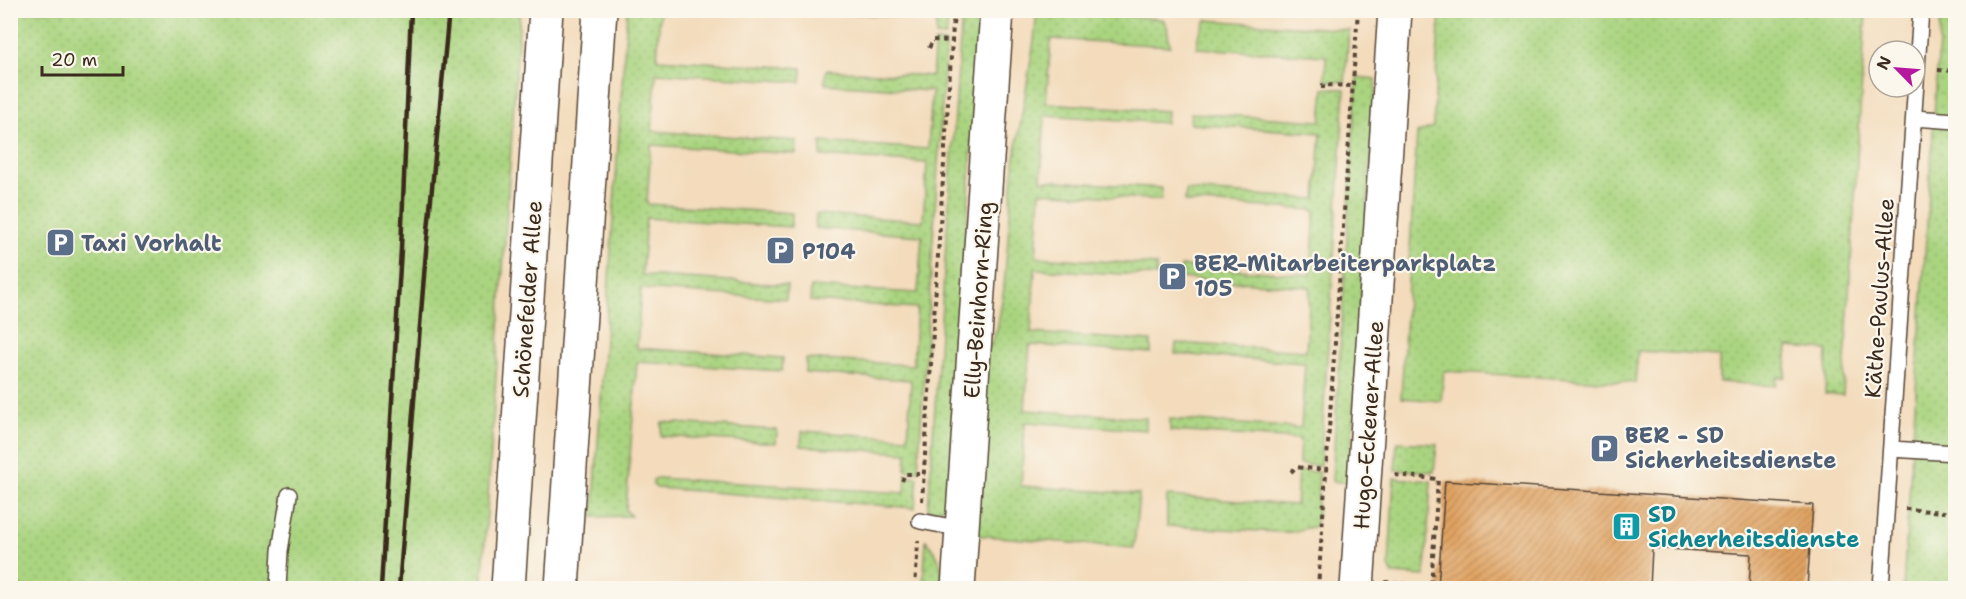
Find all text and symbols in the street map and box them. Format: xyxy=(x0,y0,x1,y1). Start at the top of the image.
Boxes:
scale bar xyxy=(42,39,123,77)
north arrow xyxy=(1867,39,1927,99)
text: 20 m xyxy=(51,48,97,72)
text: N xyxy=(1872,53,1896,73)
street label: Käthe-Paulus-Allee xyxy=(1858,197,1901,399)
street label: Schönefelder Allee xyxy=(506,199,549,399)
street label: Elly-Beinhorn-Ring xyxy=(957,201,1000,400)
parking icon: Taxi Vorhalt xyxy=(44,227,76,259)
place label: Taxi Vorhalt xyxy=(81,229,222,258)
parking icon: P104 xyxy=(765,235,797,267)
place label: P104 xyxy=(802,237,856,266)
place label: BER-Mitarbeiterparkplatz 105 xyxy=(1194,249,1496,303)
parking icon: BER-Mitarbeiterparkplatz 105 xyxy=(1157,260,1189,292)
street label: Hugo-Eckener-Allee xyxy=(1347,320,1390,530)
place label: BER - SD Sicherheitsdienste xyxy=(1625,421,1836,475)
parking icon: BER - SD Sicherheitsdienste xyxy=(1588,432,1620,464)
place label: SD Sicherheitsdienste xyxy=(1648,500,1859,554)
building icon: SD Sicherheitsdienste xyxy=(1611,511,1643,543)

